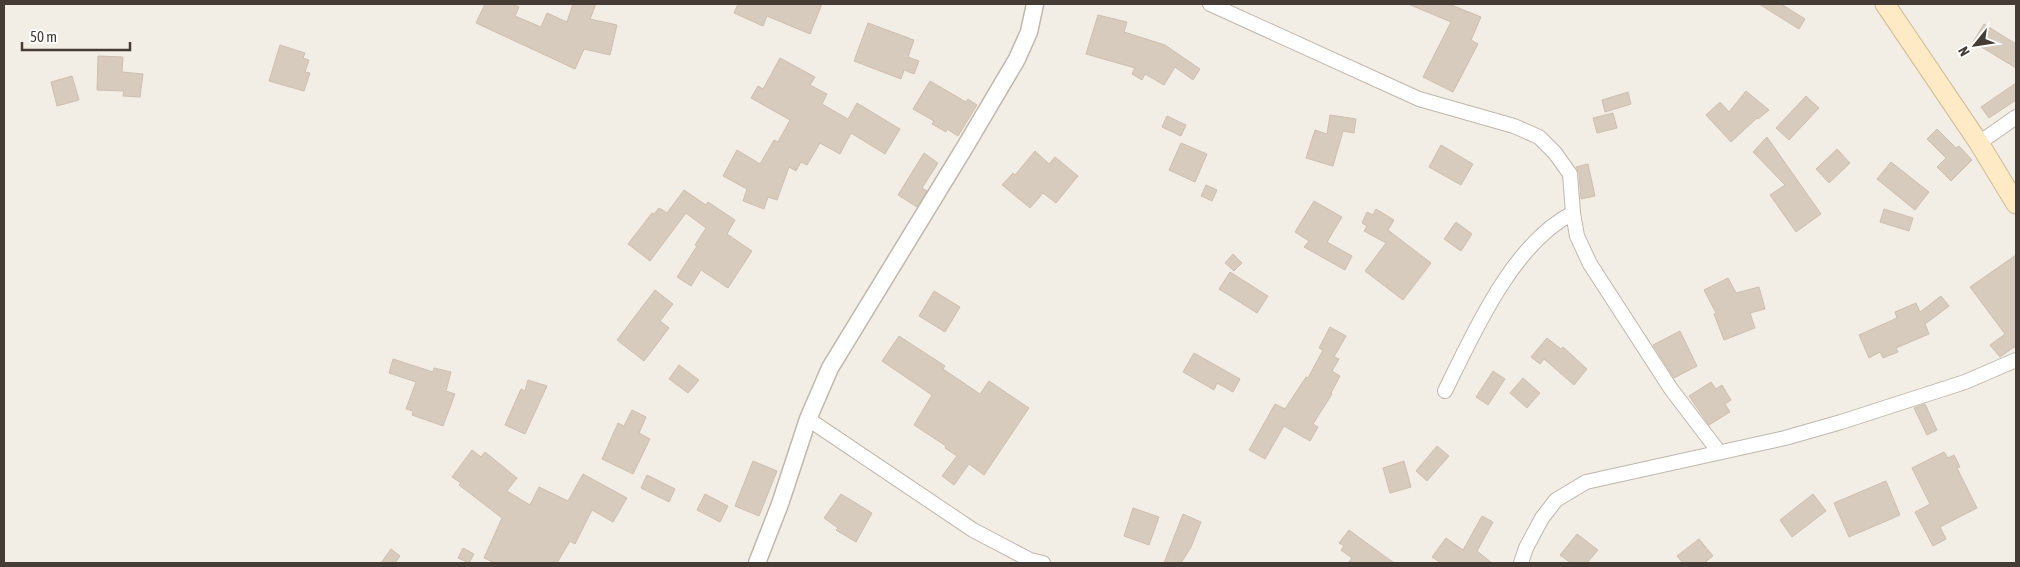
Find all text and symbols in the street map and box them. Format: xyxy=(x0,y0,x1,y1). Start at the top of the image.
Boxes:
scale bar xyxy=(22,20,130,52)
north arrow xyxy=(1950,20,2000,70)
text: 50 m xyxy=(30,28,57,45)
text: N xyxy=(1955,44,1973,59)

